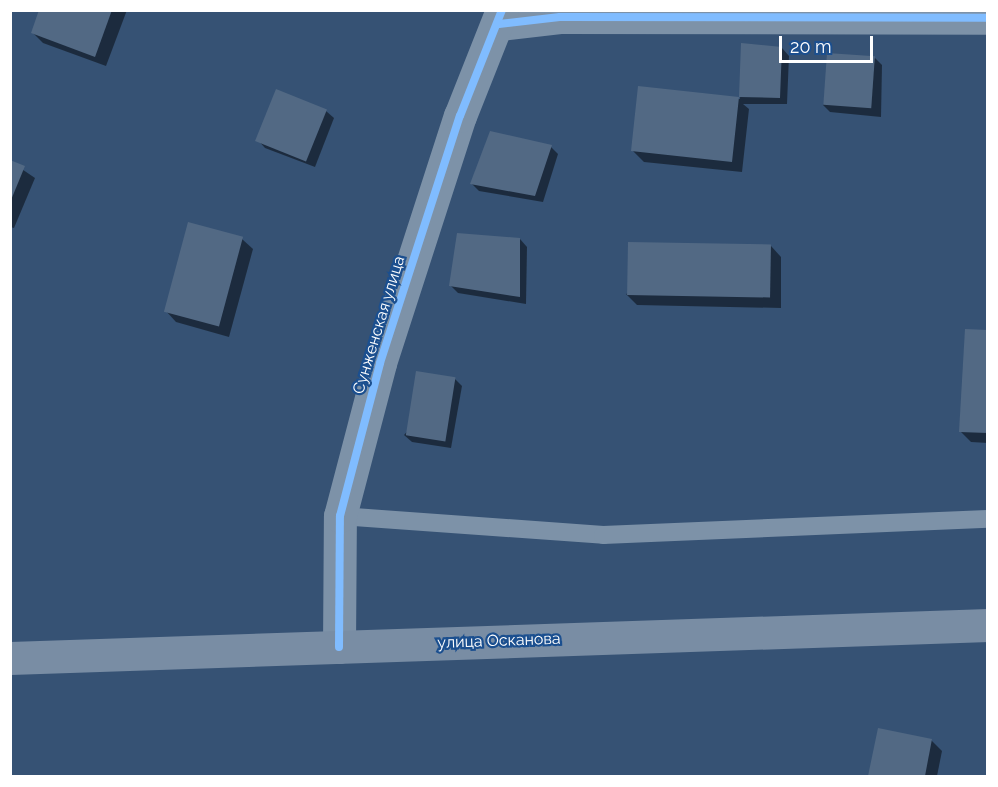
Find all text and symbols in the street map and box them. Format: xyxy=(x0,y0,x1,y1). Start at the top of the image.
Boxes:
scale bar xyxy=(782,24,876,62)
text: 20 m xyxy=(790,36,832,57)
street label: Сунженская улица xyxy=(349,253,409,397)
street label: улица Осканова xyxy=(437,629,561,653)

